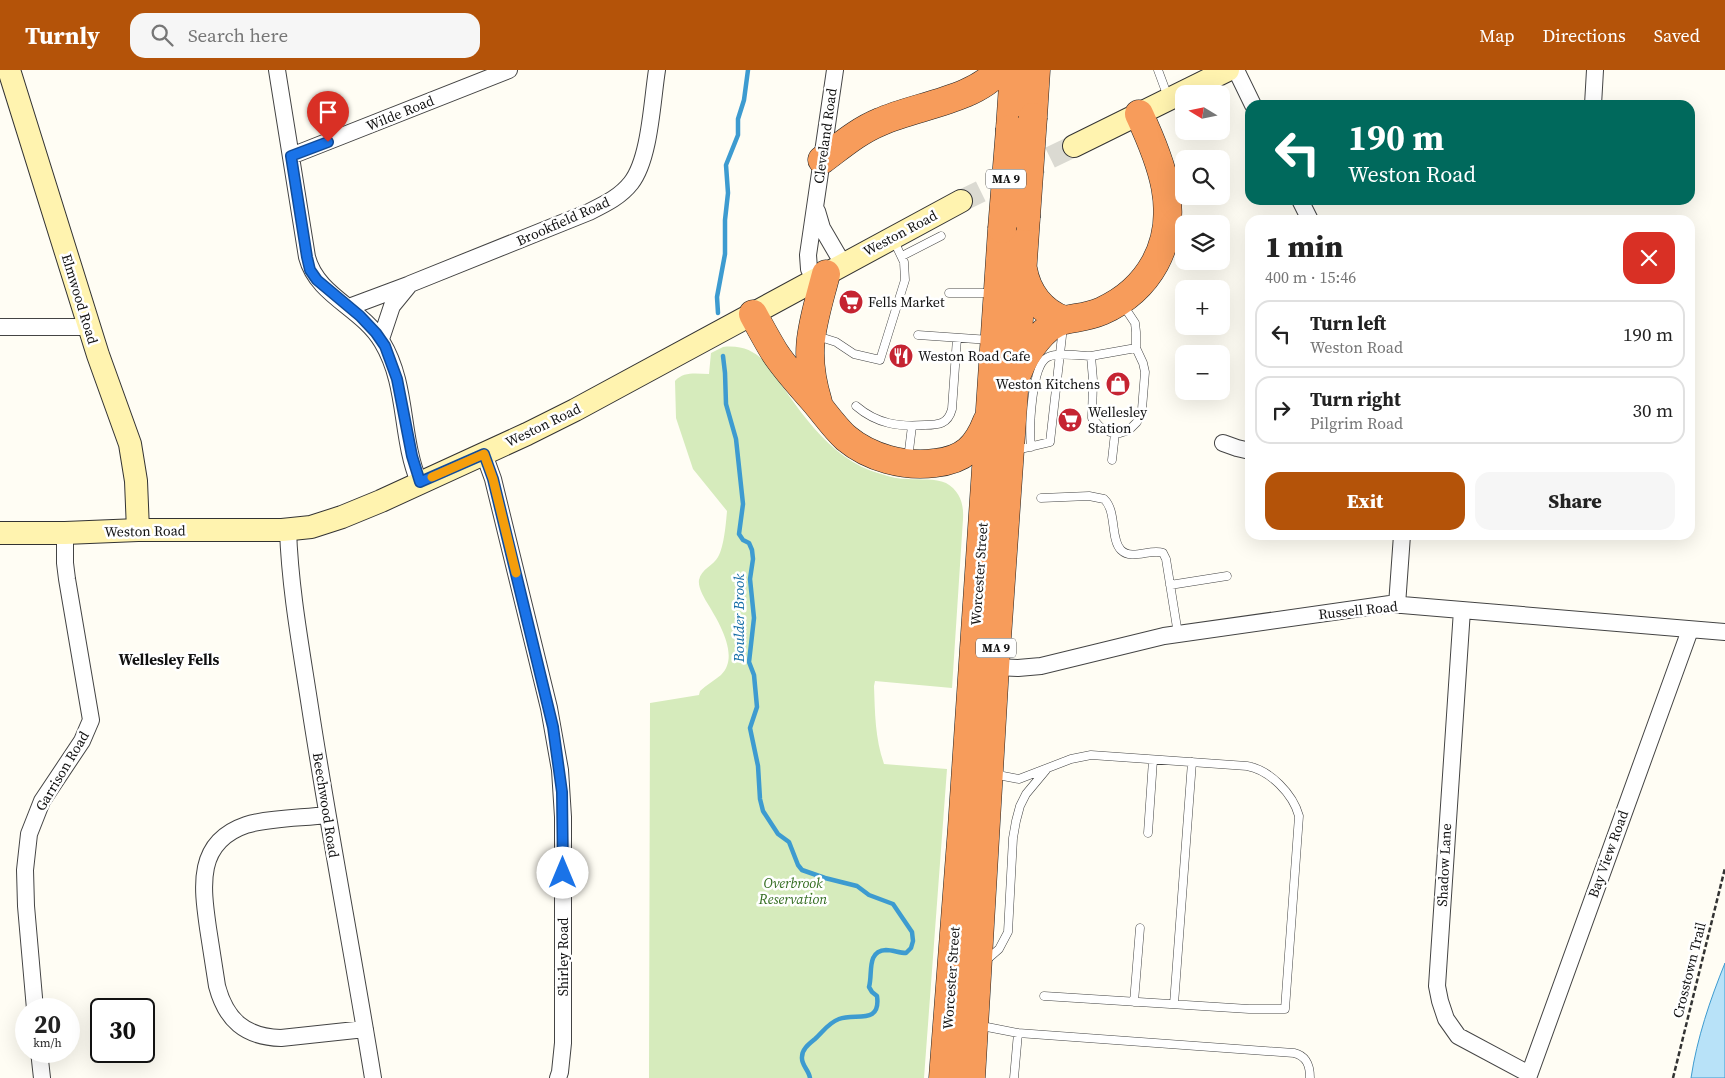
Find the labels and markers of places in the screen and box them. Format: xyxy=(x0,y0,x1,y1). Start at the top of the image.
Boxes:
pin xyxy=(307,91,349,142)
supermarket icon: Fells Market xyxy=(838,289,864,315)
place label: Fells Market xyxy=(868,292,945,312)
restaurant icon: Weston Road Cafe xyxy=(888,343,914,369)
place label: Weston Road Cafe xyxy=(918,346,1031,366)
shop icon: Weston Kitchens xyxy=(1105,371,1131,397)
place label: Weston Kitchens xyxy=(995,374,1100,394)
place label: Wellesley Station xyxy=(1088,402,1148,438)
supermarket icon: Wellesley Station xyxy=(1057,407,1083,433)

